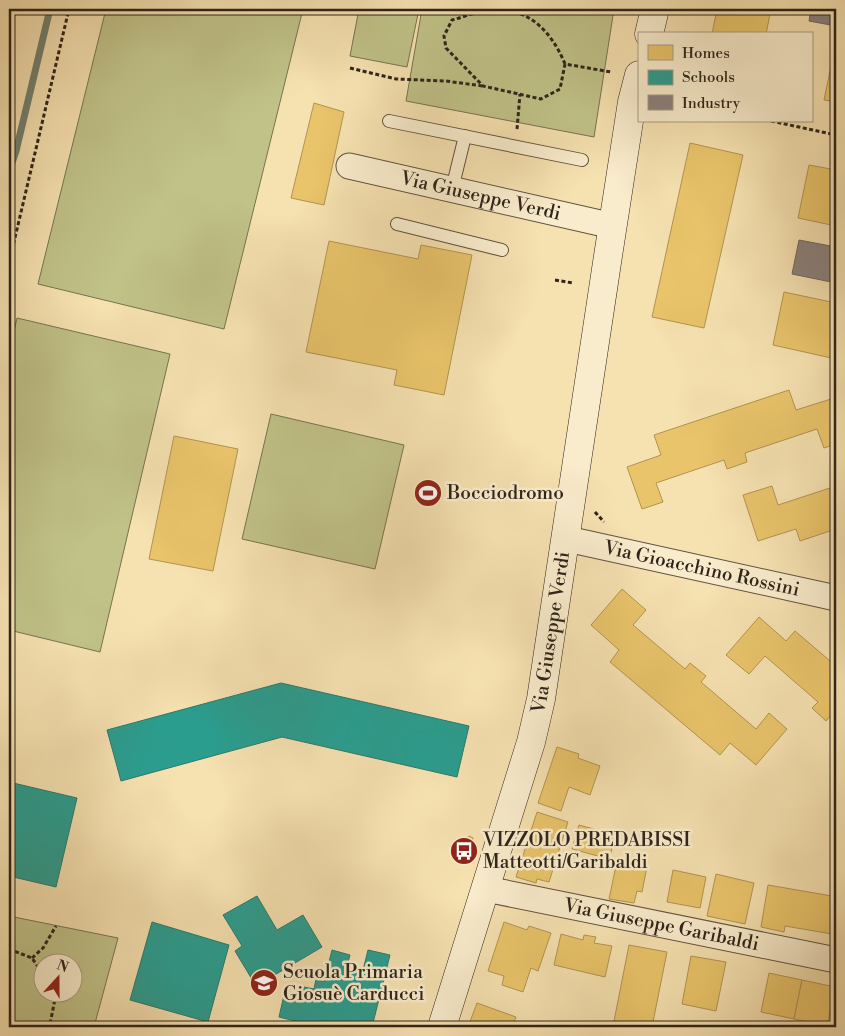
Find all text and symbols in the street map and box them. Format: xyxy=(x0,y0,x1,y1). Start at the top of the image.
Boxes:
legend xyxy=(638,32,812,122)
text: Homes xyxy=(682,44,730,63)
text: Schools xyxy=(682,68,735,87)
text: Industry xyxy=(682,94,741,113)
street label: Via Giuseppe Verdi xyxy=(397,166,563,226)
sports icon: Bocciodromo xyxy=(413,478,443,508)
place label: Bocciodromo xyxy=(446,481,564,505)
street label: Via Gioacchino Rossini xyxy=(601,535,802,602)
street label: Via Giuseppe Verdi xyxy=(526,550,575,717)
place label: VIZZOLO PREDABISSI Matteotti/Garibaldi xyxy=(482,828,690,874)
bus stop icon: VIZZOLO PREDABISSI Matteotti/Garibaldi xyxy=(449,836,479,866)
street label: Via Giuseppe Garibaldi xyxy=(561,893,761,956)
north arrow xyxy=(32,954,82,1004)
text: N xyxy=(54,956,71,977)
place label: Scuola Primaria Giosuè Carducci xyxy=(283,960,424,1006)
school or university icon: Scuola Primaria Giosuè Carducci xyxy=(249,968,279,998)

